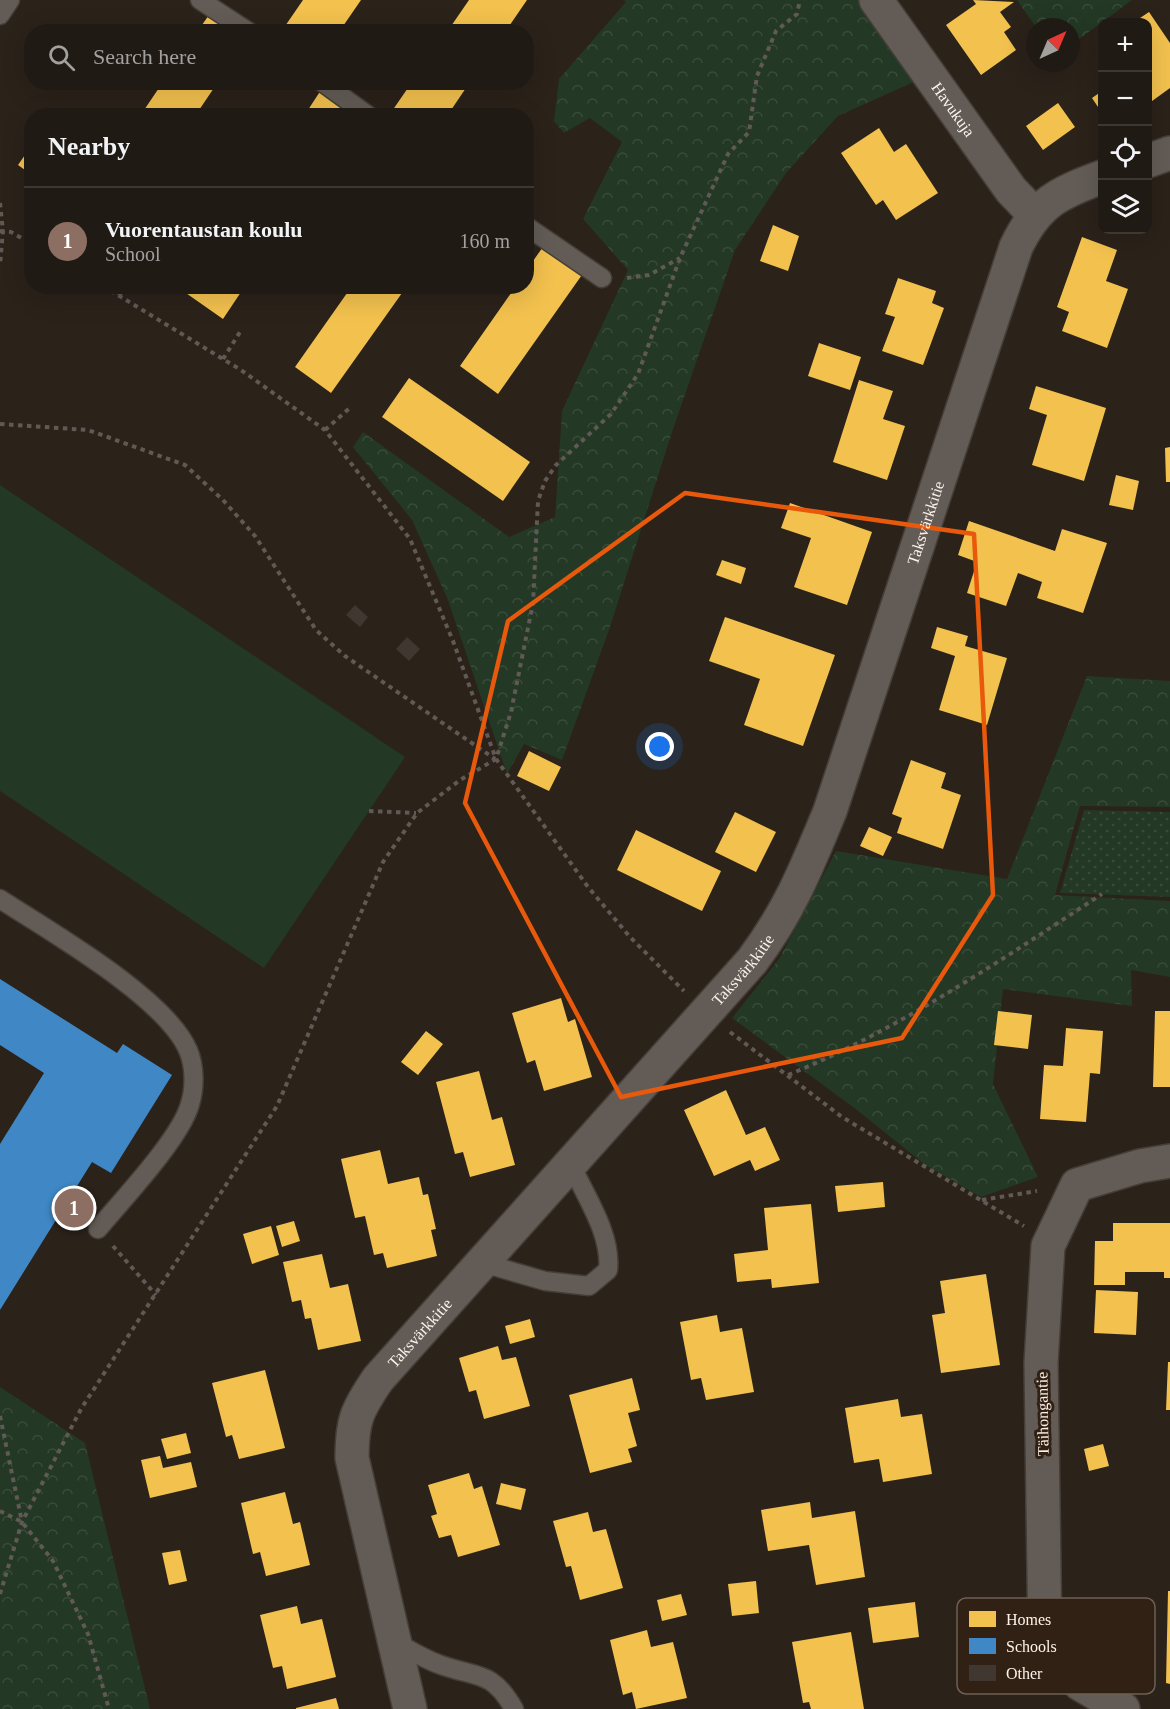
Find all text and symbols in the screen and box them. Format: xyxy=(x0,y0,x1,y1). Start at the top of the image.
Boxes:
north arrow xyxy=(1026,18,1080,72)
map controls xyxy=(1098,18,1152,234)
button: + xyxy=(1098,18,1152,72)
search box xyxy=(24,24,534,90)
icon: search xyxy=(45,41,78,74)
text: Search here xyxy=(93,44,196,69)
button: − xyxy=(1098,72,1152,126)
street label: Havukuja xyxy=(928,79,978,140)
button: locate xyxy=(1098,126,1152,180)
text: Nearby xyxy=(48,132,130,161)
button: layers xyxy=(1098,180,1152,234)
text: Vuorentaustan koulu xyxy=(105,217,302,242)
text: 1 xyxy=(63,230,73,252)
text: 160 m xyxy=(459,230,510,252)
text: School xyxy=(105,243,161,265)
street label: Taksvärkkitie xyxy=(904,479,947,567)
your location xyxy=(645,732,674,761)
street label: Taksvärkkitie xyxy=(709,931,777,1009)
pin: 1 xyxy=(54,1186,94,1230)
street label: Taksvärkkitie xyxy=(385,1295,455,1371)
street label: Täihongantie xyxy=(1033,1372,1053,1456)
legend xyxy=(957,1598,1155,1694)
text: Homes xyxy=(1006,1611,1051,1628)
text: Schools xyxy=(1006,1638,1057,1655)
text: Other xyxy=(1006,1665,1043,1682)

